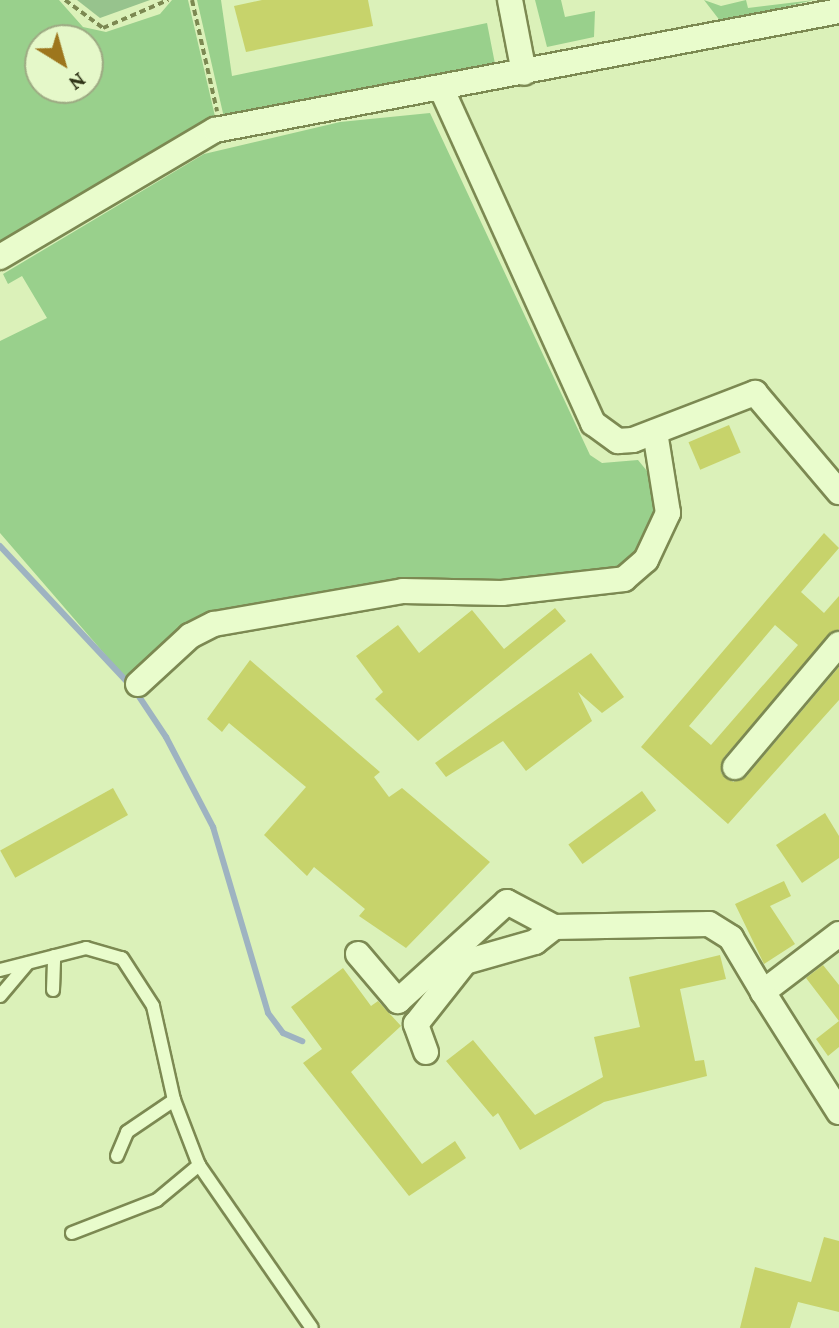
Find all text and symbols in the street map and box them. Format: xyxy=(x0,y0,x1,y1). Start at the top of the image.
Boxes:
north arrow xyxy=(24,24,104,104)
text: N xyxy=(64,67,91,96)

